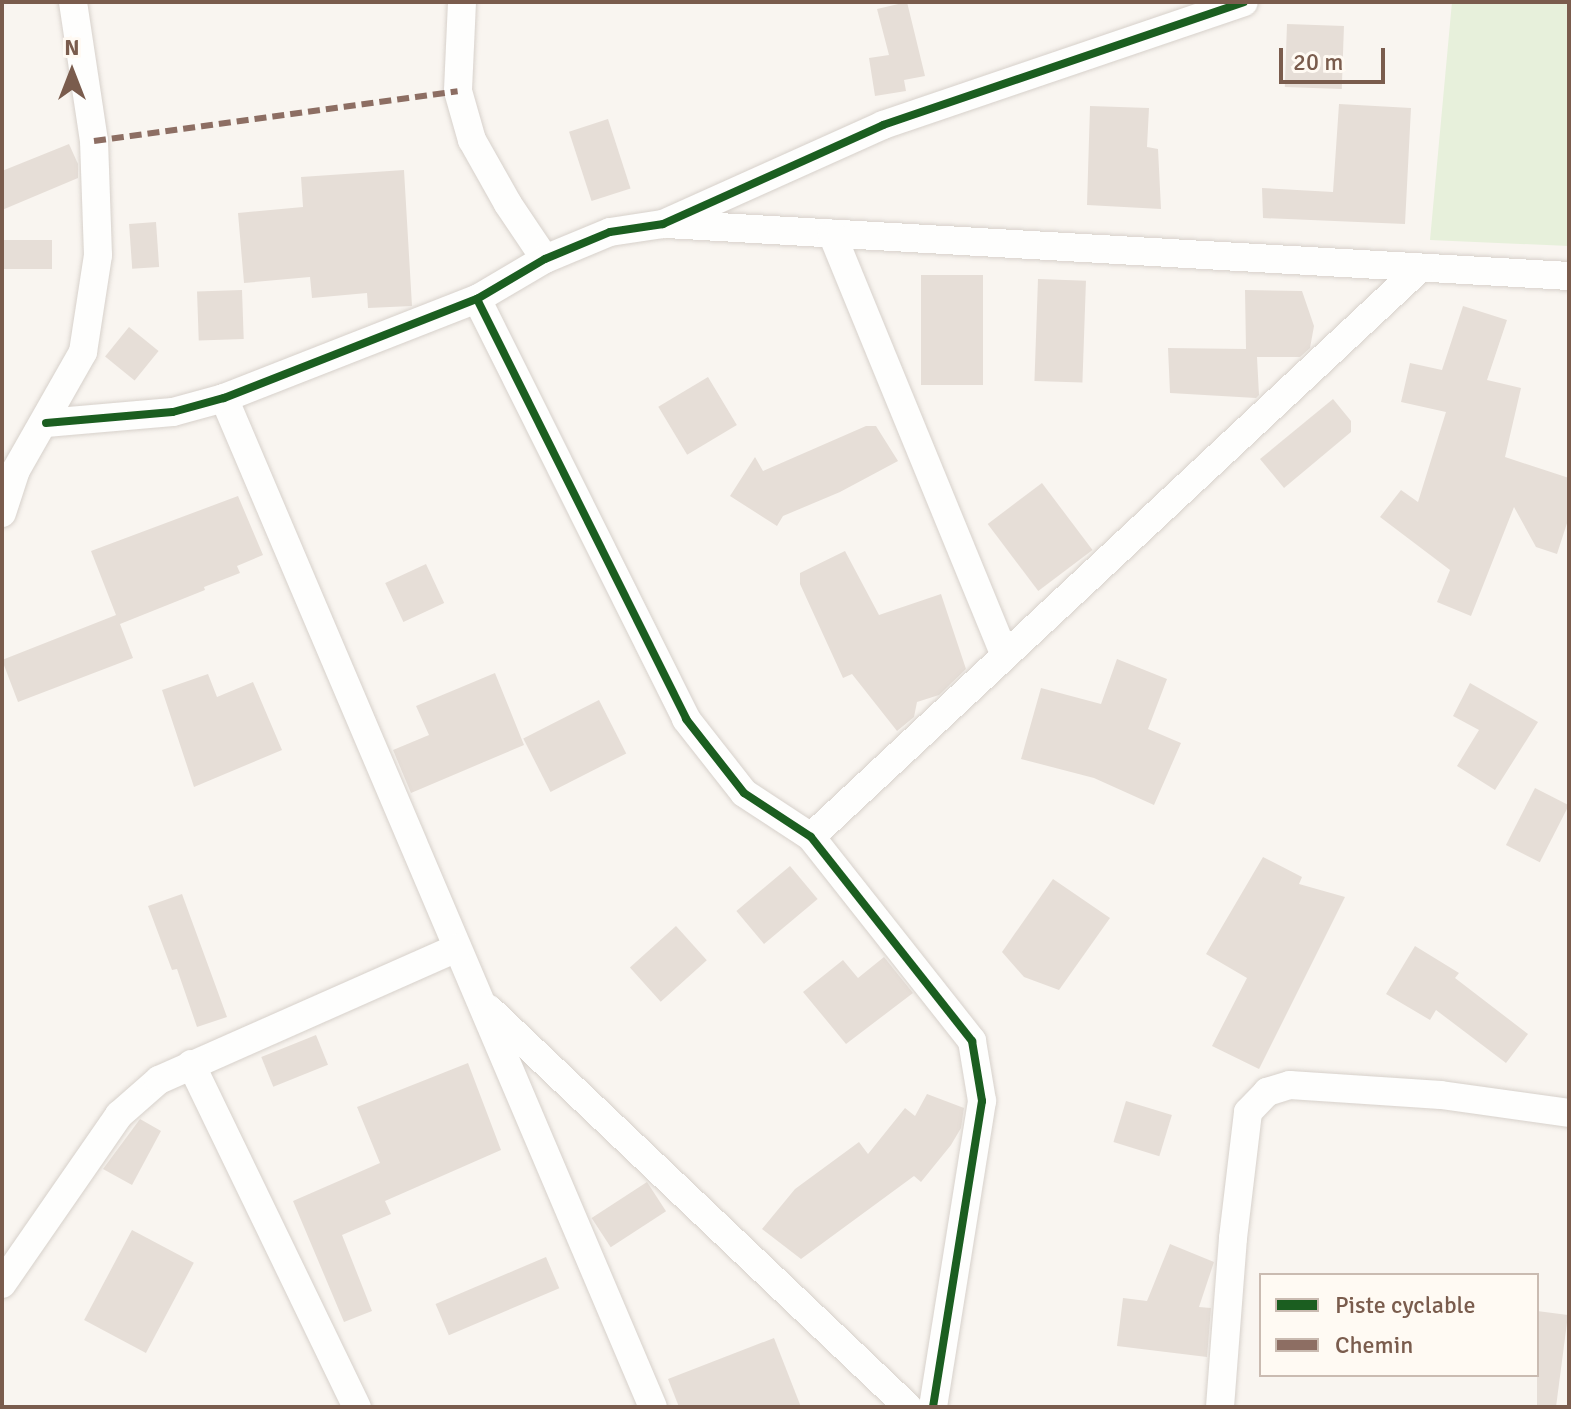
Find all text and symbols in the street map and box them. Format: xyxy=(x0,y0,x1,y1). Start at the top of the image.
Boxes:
north arrow xyxy=(32,32,112,112)
scale bar xyxy=(1283,32,1389,82)
text: N xyxy=(64,34,80,61)
text: 20 m xyxy=(1293,47,1343,77)
legend xyxy=(1259,1273,1539,1377)
text: Piste cyclable xyxy=(1335,1290,1475,1320)
text: Chemin xyxy=(1335,1330,1413,1360)

